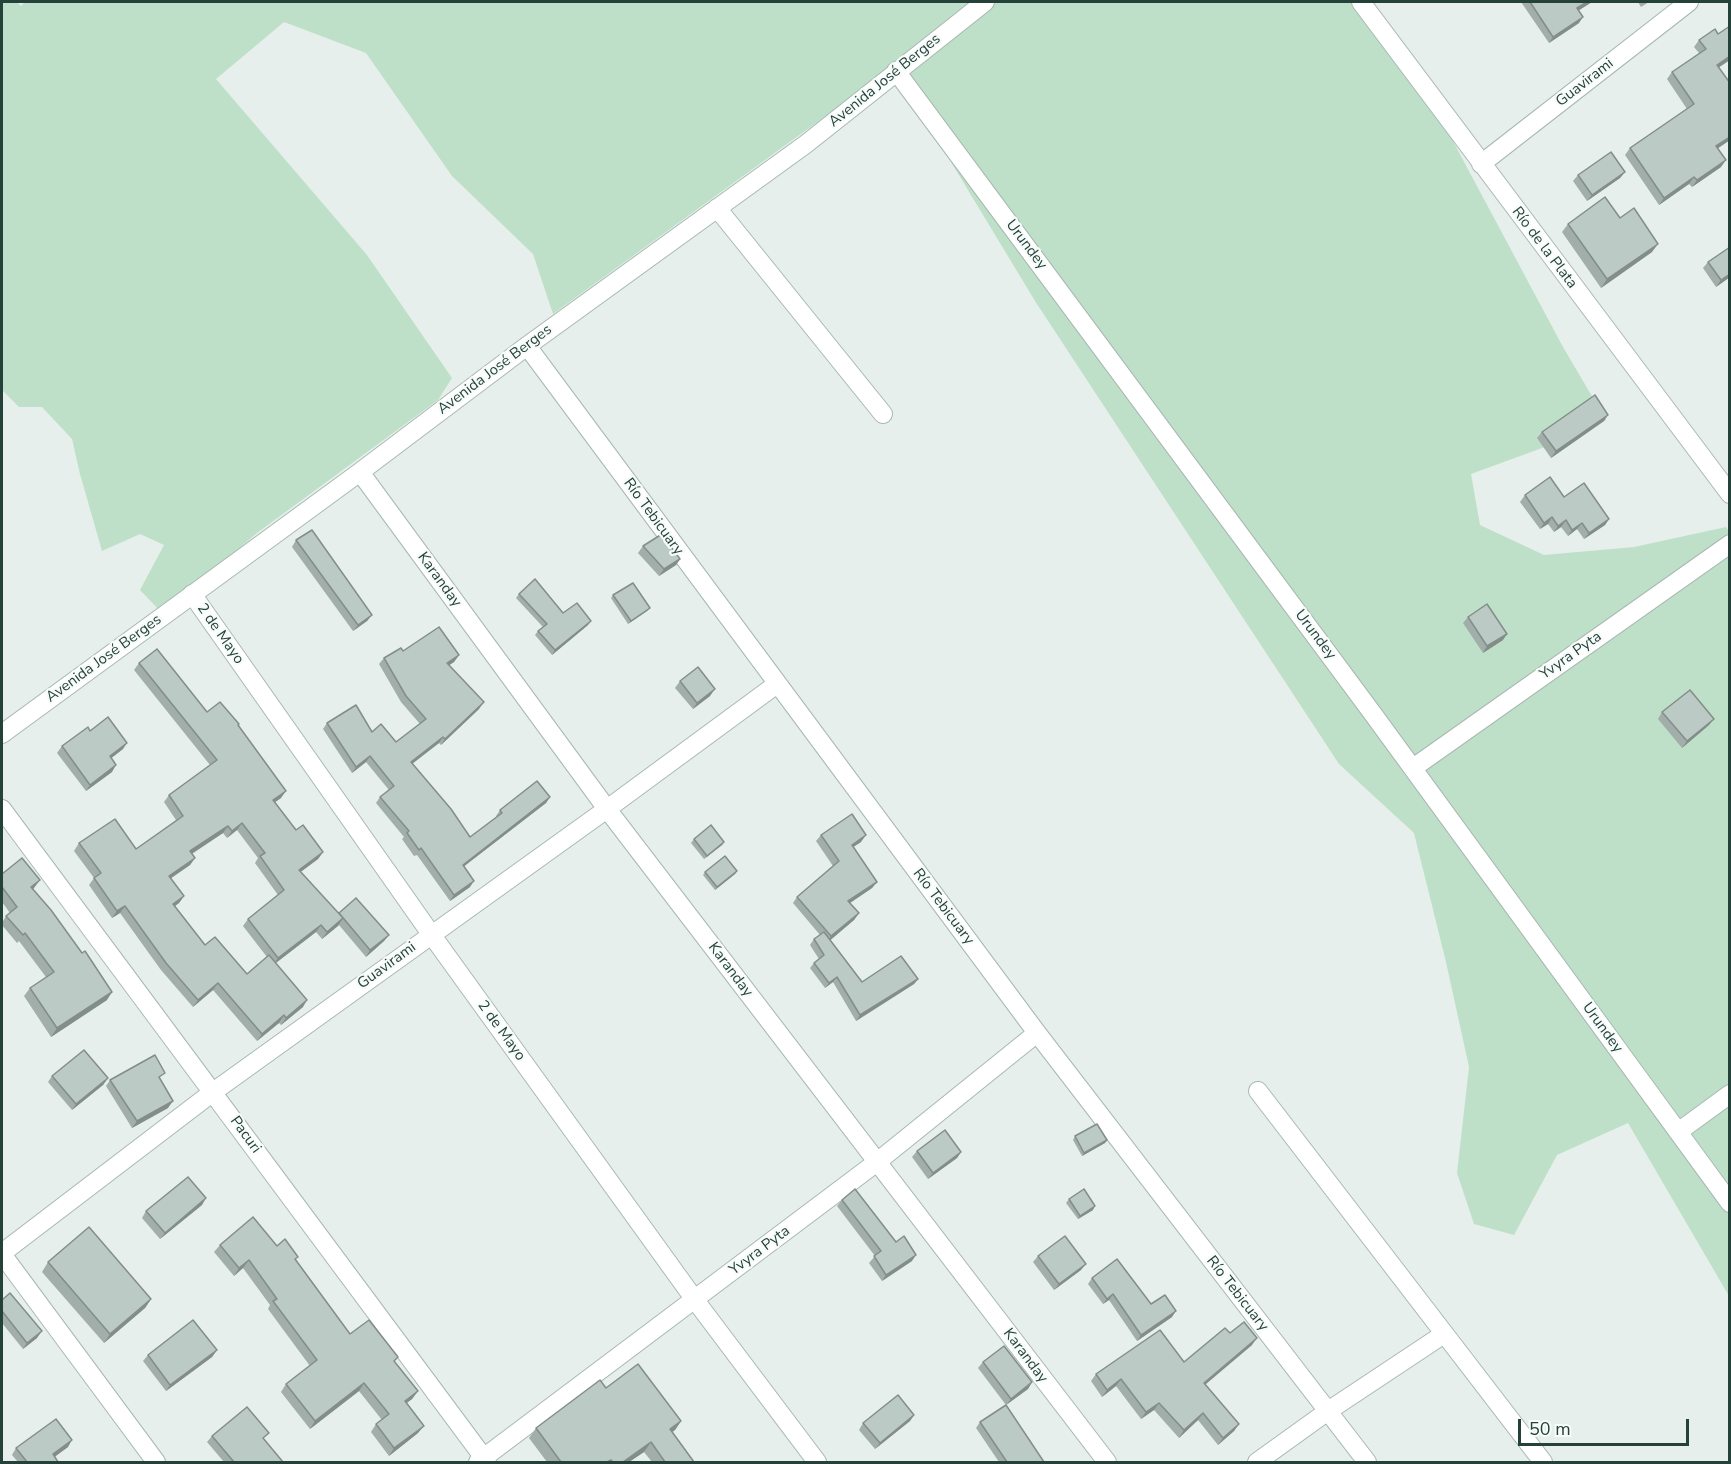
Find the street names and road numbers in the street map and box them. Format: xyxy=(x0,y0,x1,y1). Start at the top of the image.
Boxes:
street label: Avenida José Berges xyxy=(826,30,944,132)
street label: Guavirami xyxy=(1553,55,1617,111)
street label: Río de la Plata xyxy=(1507,204,1581,292)
street label: Urundey xyxy=(1001,217,1051,273)
street label: Avenida José Berges xyxy=(434,321,556,419)
street label: Río Tebicuary xyxy=(619,475,687,559)
street label: Karanday xyxy=(413,549,465,611)
street label: 2 de Mayo xyxy=(193,600,247,668)
street label: Urundey xyxy=(1290,607,1340,663)
street label: Avenida José Berges xyxy=(43,611,165,707)
street label: Yvyra Pyta xyxy=(1537,628,1605,684)
street label: Río Tebicuary xyxy=(909,865,977,949)
street label: Guavirami xyxy=(354,939,420,993)
street label: Karanday xyxy=(704,939,756,1001)
street label: 2 de Mayo xyxy=(473,997,529,1065)
street label: Urundey xyxy=(1578,999,1626,1057)
street label: Pacuri xyxy=(226,1113,264,1157)
street label: Yvyra Pyta xyxy=(726,1222,794,1280)
street label: Río Tebicuary xyxy=(1202,1253,1272,1335)
street label: Karanday xyxy=(999,1325,1051,1387)

